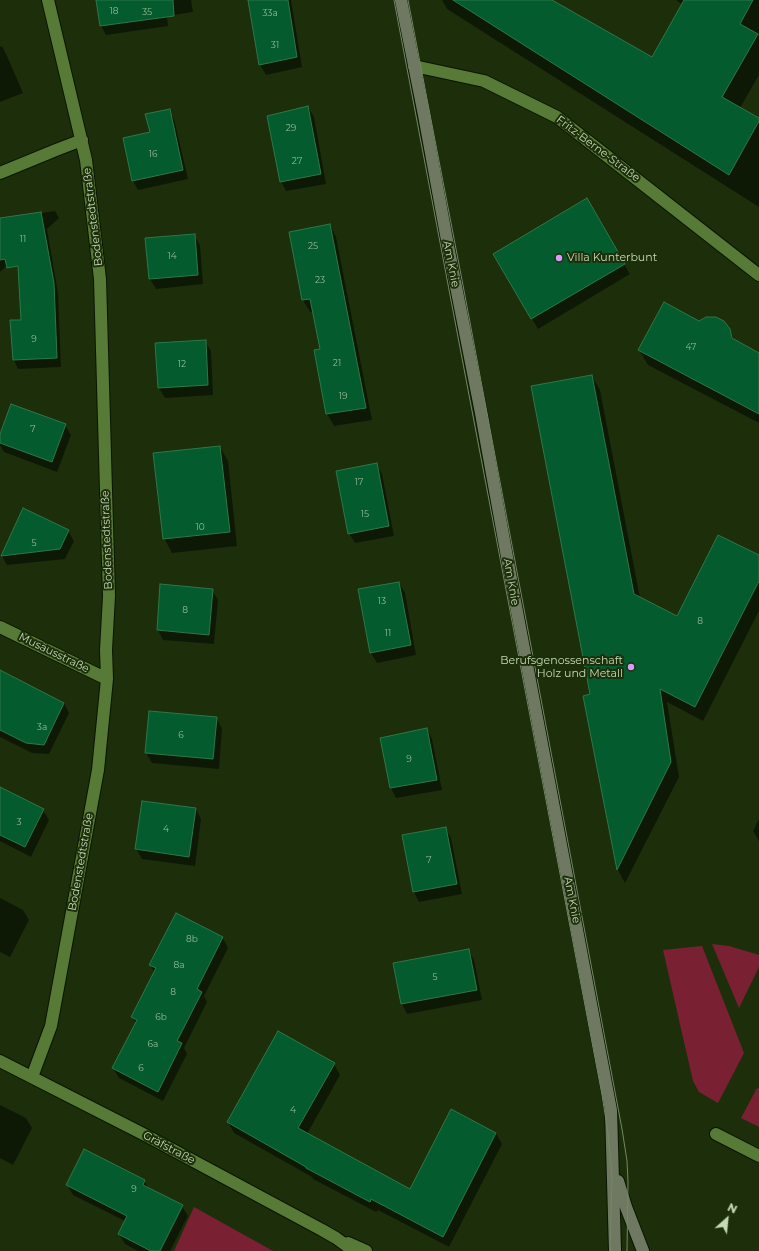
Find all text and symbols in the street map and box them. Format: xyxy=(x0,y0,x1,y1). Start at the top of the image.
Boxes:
house number: 18 xyxy=(110,6,118,16)
house number: 35 xyxy=(142,7,152,17)
house number: 33a xyxy=(262,8,278,18)
house number: 31 xyxy=(271,40,279,50)
street label: Fritz-Berne-Straße xyxy=(554,113,642,185)
house number: 29 xyxy=(286,123,296,133)
house number: 16 xyxy=(149,149,157,159)
house number: 27 xyxy=(292,156,302,166)
street label: Bodenstedtstraße xyxy=(80,167,106,267)
house number: 11 xyxy=(20,234,26,244)
street label: Am Knie xyxy=(440,240,462,288)
house number: 25 xyxy=(308,241,318,251)
house number: 14 xyxy=(167,251,177,261)
place label: Villa Kunterbunt xyxy=(567,251,657,265)
marker: Villa Kunterbunt xyxy=(554,253,564,263)
house number: 23 xyxy=(315,275,325,285)
house number: 9 xyxy=(31,334,37,344)
house number: 47 xyxy=(686,342,696,352)
house number: 21 xyxy=(333,358,341,368)
house number: 12 xyxy=(178,359,186,369)
house number: 19 xyxy=(339,391,347,401)
house number: 7 xyxy=(30,424,36,434)
house number: 17 xyxy=(355,477,363,487)
street label: Bodenstedtstraße xyxy=(99,490,115,590)
house number: 15 xyxy=(361,509,369,519)
house number: 10 xyxy=(195,522,205,532)
house number: 5 xyxy=(31,538,37,548)
street label: Am Knie xyxy=(500,558,522,606)
house number: 13 xyxy=(378,596,386,606)
house number: 8 xyxy=(182,605,188,615)
house number: 8 xyxy=(697,616,703,626)
house number: 11 xyxy=(385,628,391,638)
street label: Musäusstraße xyxy=(17,630,91,676)
place label: Berufsgenossenschaft Holz und Metall xyxy=(500,654,623,680)
marker: Berufsgenossenschaft Holz und Metall xyxy=(626,662,636,672)
house number: 3a xyxy=(37,722,47,732)
house number: 6 xyxy=(178,730,184,740)
house number: 9 xyxy=(406,754,412,764)
street label: Bodenstedtstraße xyxy=(66,812,96,912)
house number: 3 xyxy=(16,817,22,827)
house number: 4 xyxy=(163,824,169,834)
house number: 7 xyxy=(426,855,432,865)
street label: Am Knie xyxy=(561,876,583,924)
house number: 8b xyxy=(186,934,198,944)
house number: 8a xyxy=(173,960,185,970)
house number: 5 xyxy=(432,972,438,982)
house number: 8 xyxy=(170,987,176,997)
house number: 6b xyxy=(155,1012,167,1022)
house number: 6a xyxy=(148,1039,158,1049)
house number: 6 xyxy=(138,1063,144,1073)
house number: 4 xyxy=(290,1105,296,1115)
street label: Gräfstraße xyxy=(141,1129,197,1167)
house number: 9 xyxy=(131,1184,137,1194)
north arrow xyxy=(707,1199,747,1239)
text: N xyxy=(725,1200,740,1217)

